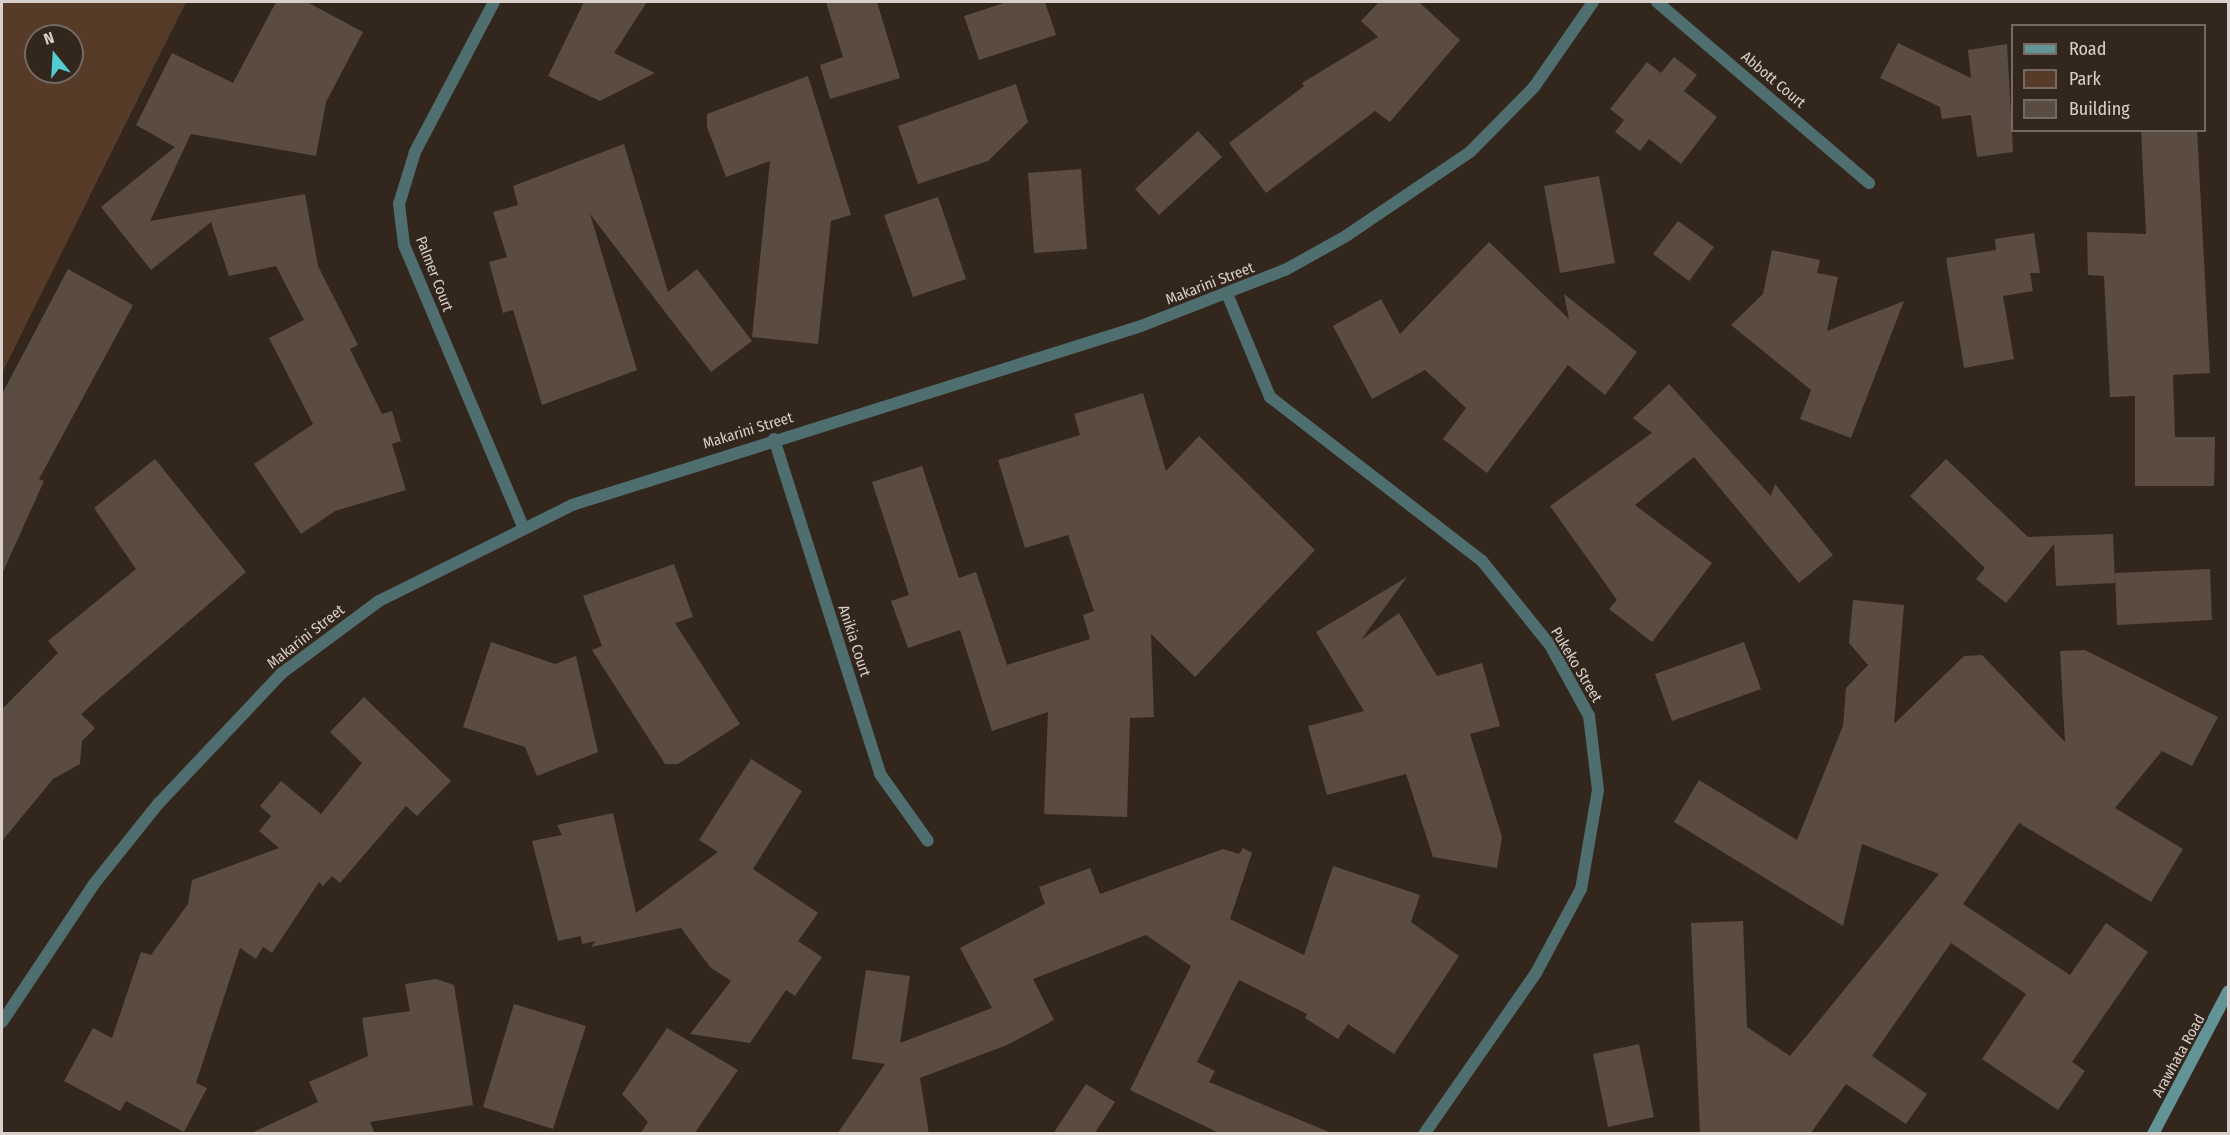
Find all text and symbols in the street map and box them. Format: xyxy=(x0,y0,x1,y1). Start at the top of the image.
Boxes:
north arrow xyxy=(24,24,84,84)
legend xyxy=(2011,24,2206,132)
text: N xyxy=(41,28,56,49)
text: Road xyxy=(2069,38,2106,60)
street label: Abbott Court xyxy=(1737,48,1809,112)
text: Park xyxy=(2069,68,2101,90)
text: Building xyxy=(2069,98,2130,120)
street label: Palmer Court xyxy=(411,234,457,314)
street label: Makarini Street xyxy=(1163,259,1257,309)
street label: Makarini Street xyxy=(701,409,795,453)
street label: Makarini Street xyxy=(264,601,348,673)
street label: Anikia Court xyxy=(834,603,874,679)
street label: Pukeko Street xyxy=(1546,624,1606,706)
street label: Arawhata Road xyxy=(2149,1011,2209,1101)

